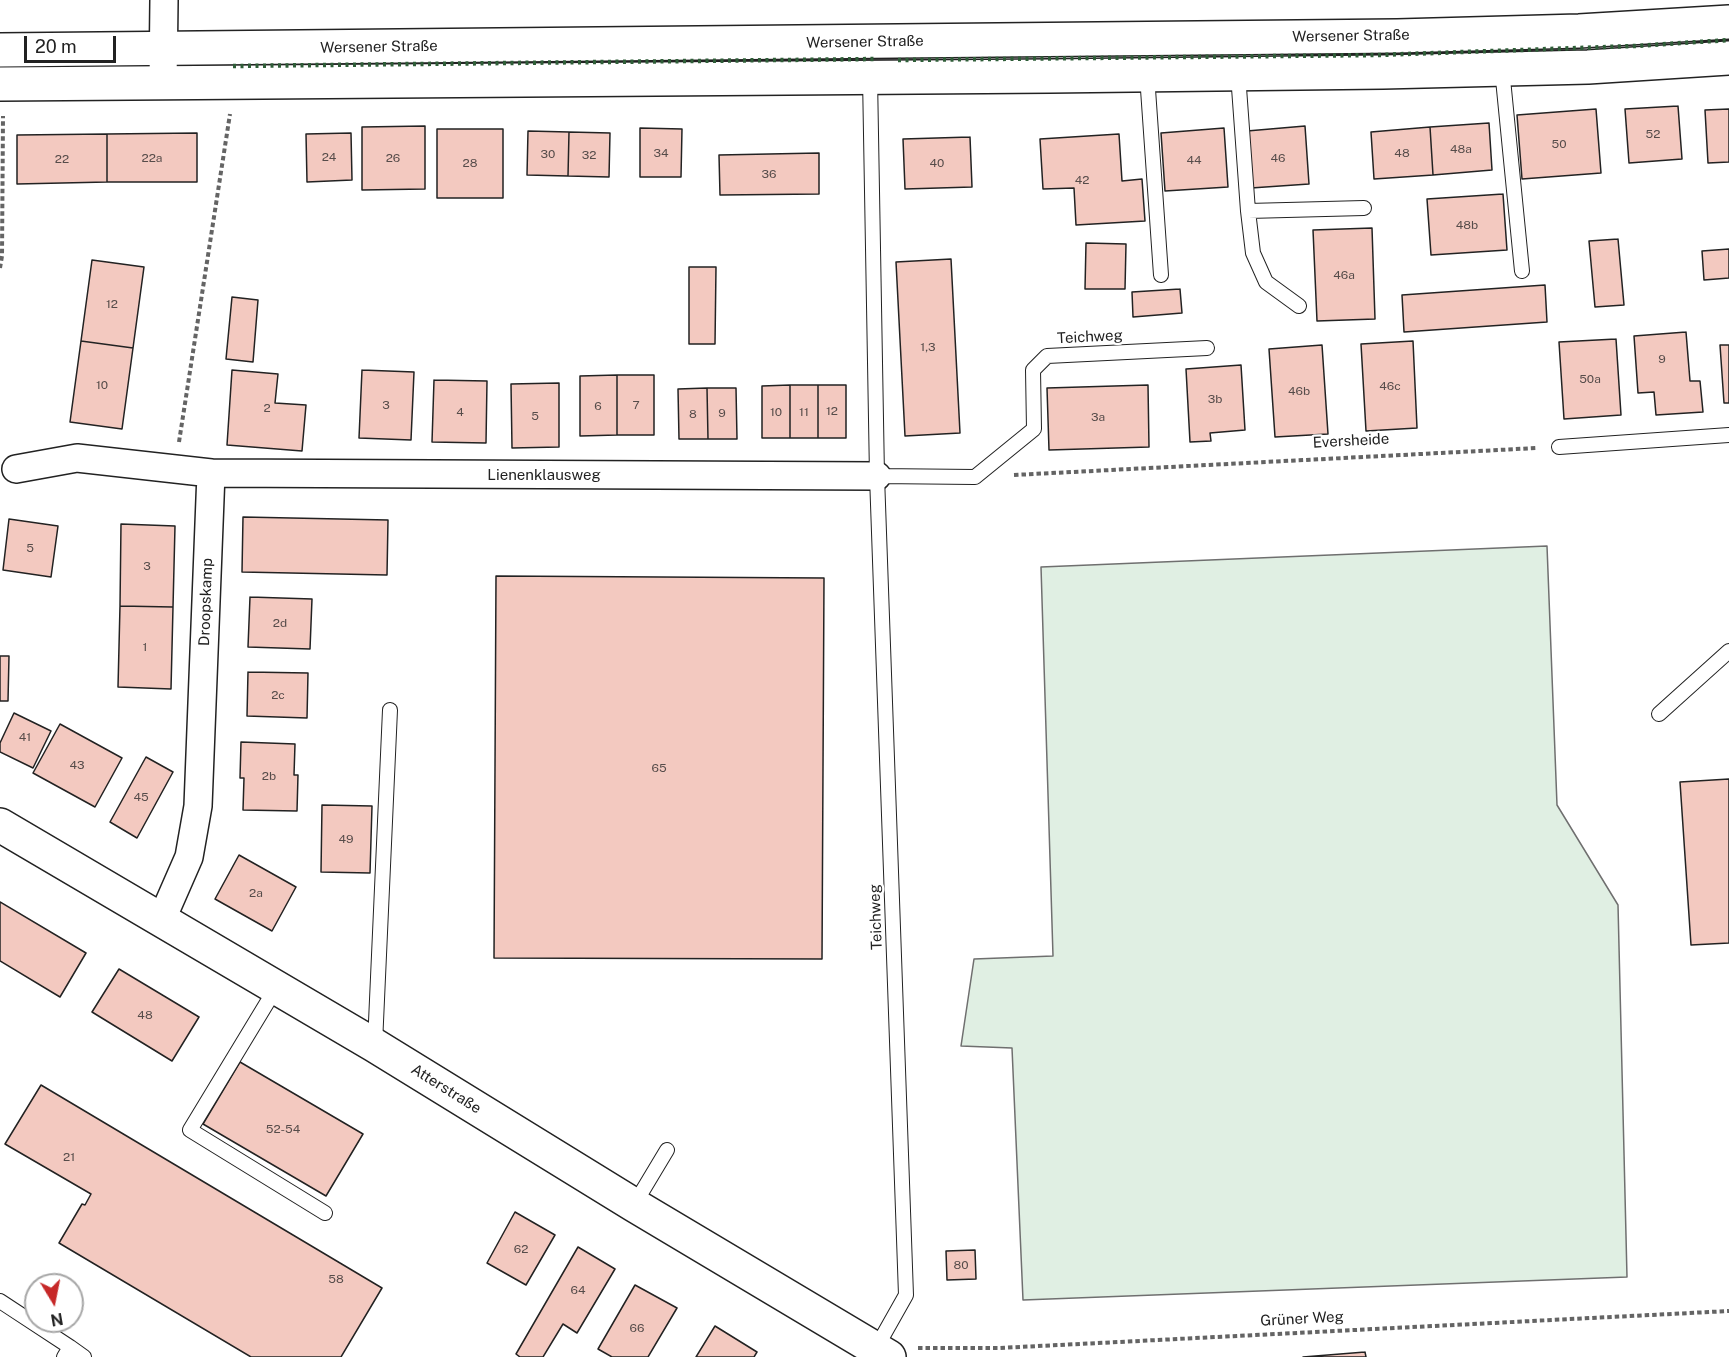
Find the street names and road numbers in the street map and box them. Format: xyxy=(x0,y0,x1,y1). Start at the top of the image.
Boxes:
street label: Wersener Straße xyxy=(1292,26,1410,46)
street label: Wersener Straße xyxy=(806,32,924,52)
street label: Wersener Straße xyxy=(320,37,438,57)
street label: Teichweg xyxy=(1057,326,1123,348)
street label: Eversheide xyxy=(1312,430,1390,452)
street label: Lienenklausweg xyxy=(487,466,601,484)
street label: Droopskamp xyxy=(195,558,217,646)
street label: Teichweg xyxy=(866,884,886,950)
street label: Atterstraße xyxy=(408,1060,484,1118)
street label: Grüner Weg xyxy=(1260,1308,1344,1330)

